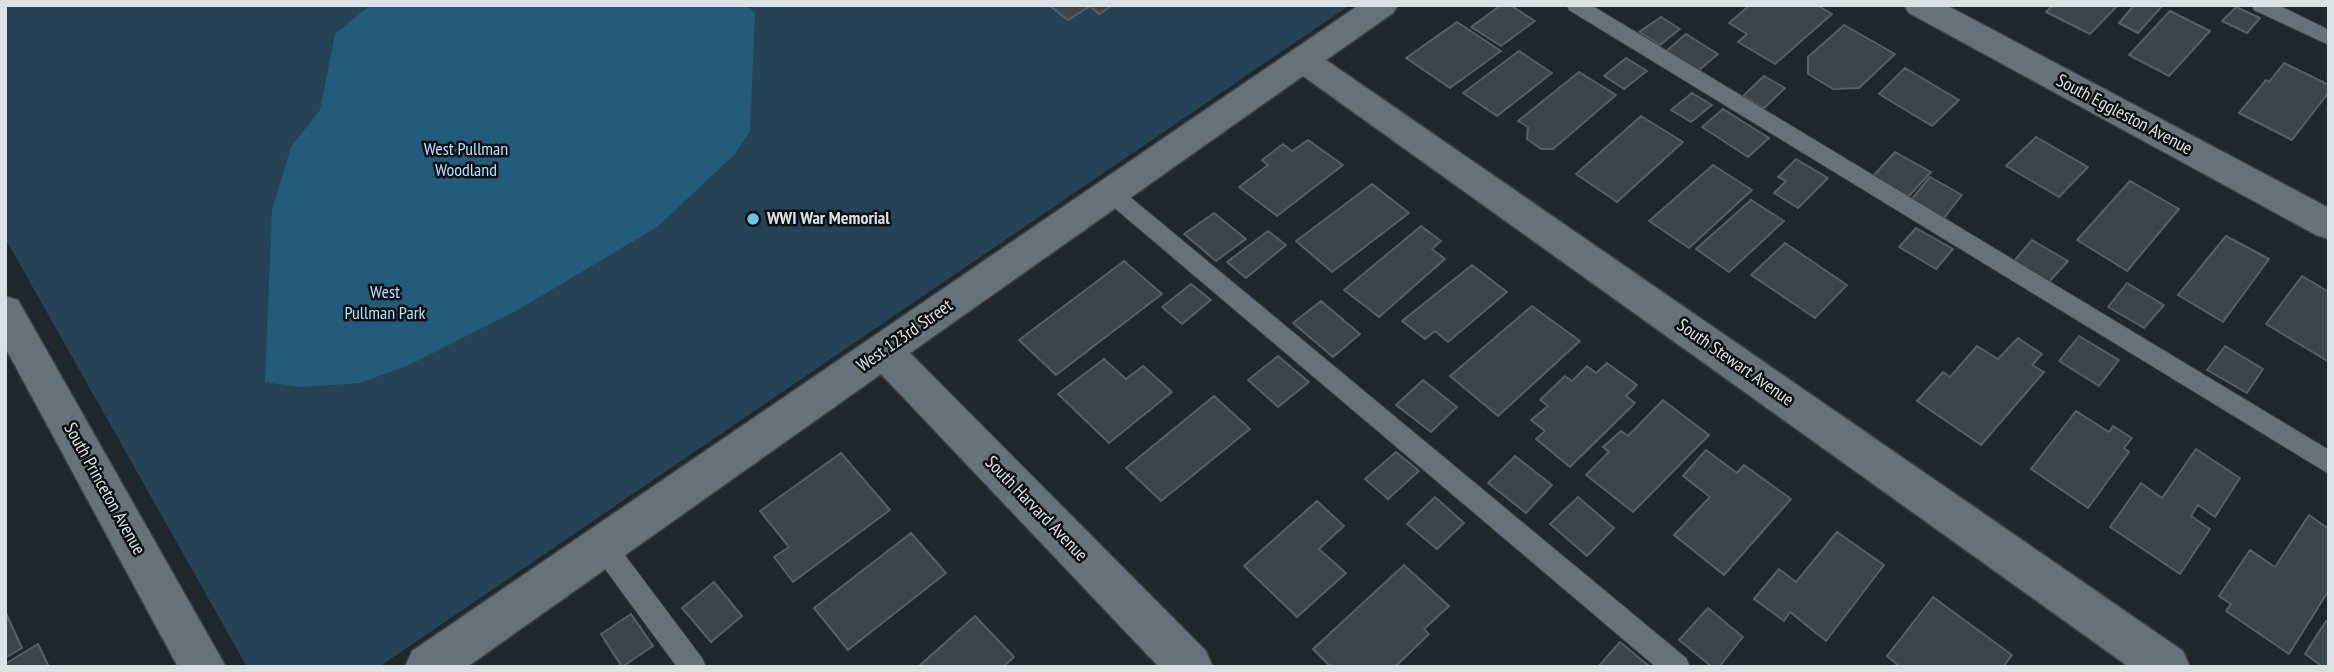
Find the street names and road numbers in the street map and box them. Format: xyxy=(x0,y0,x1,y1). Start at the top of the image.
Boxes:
street label: South Eggleston Avenue xyxy=(2052,70,2196,160)
street label: West 123rd Street xyxy=(853,295,957,377)
street label: South Stewart Avenue xyxy=(1673,315,1797,411)
street label: South Princeton Avenue xyxy=(59,419,149,559)
street label: South Harvard Avenue xyxy=(980,452,1092,566)

